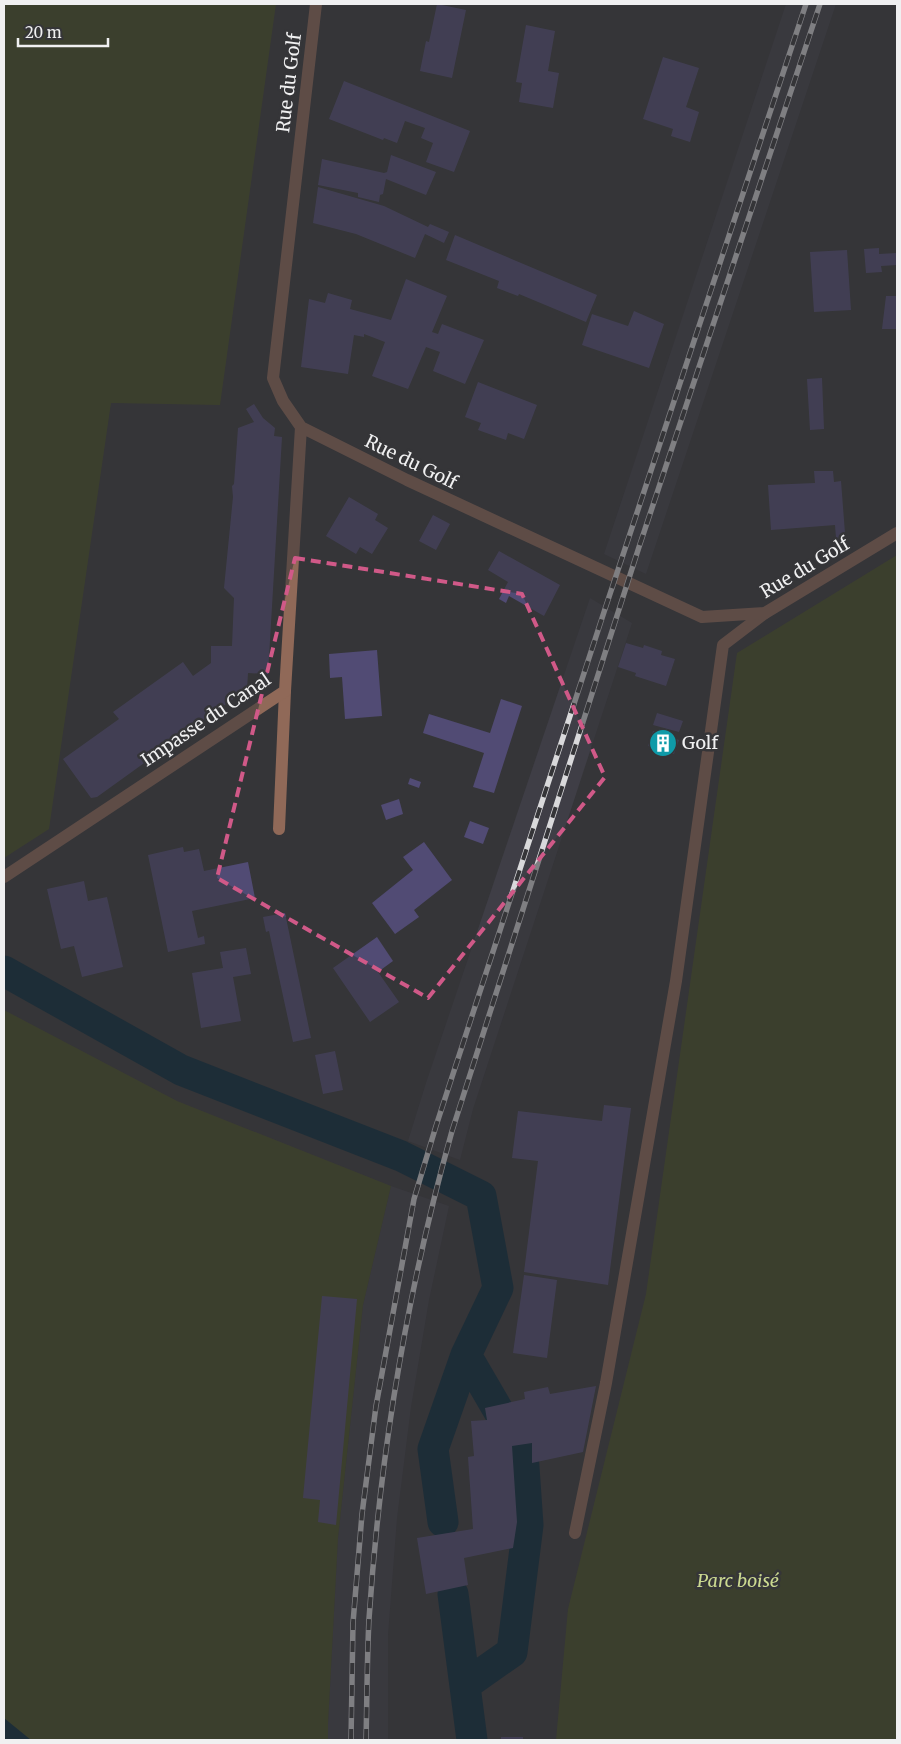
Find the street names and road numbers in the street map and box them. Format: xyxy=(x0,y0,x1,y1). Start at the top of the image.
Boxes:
street label: Rue du Golf xyxy=(271,31,306,134)
street label: Rue du Golf xyxy=(361,429,462,494)
street label: Rue du Golf xyxy=(756,531,854,603)
street label: Impasse du Canal xyxy=(136,667,275,771)

